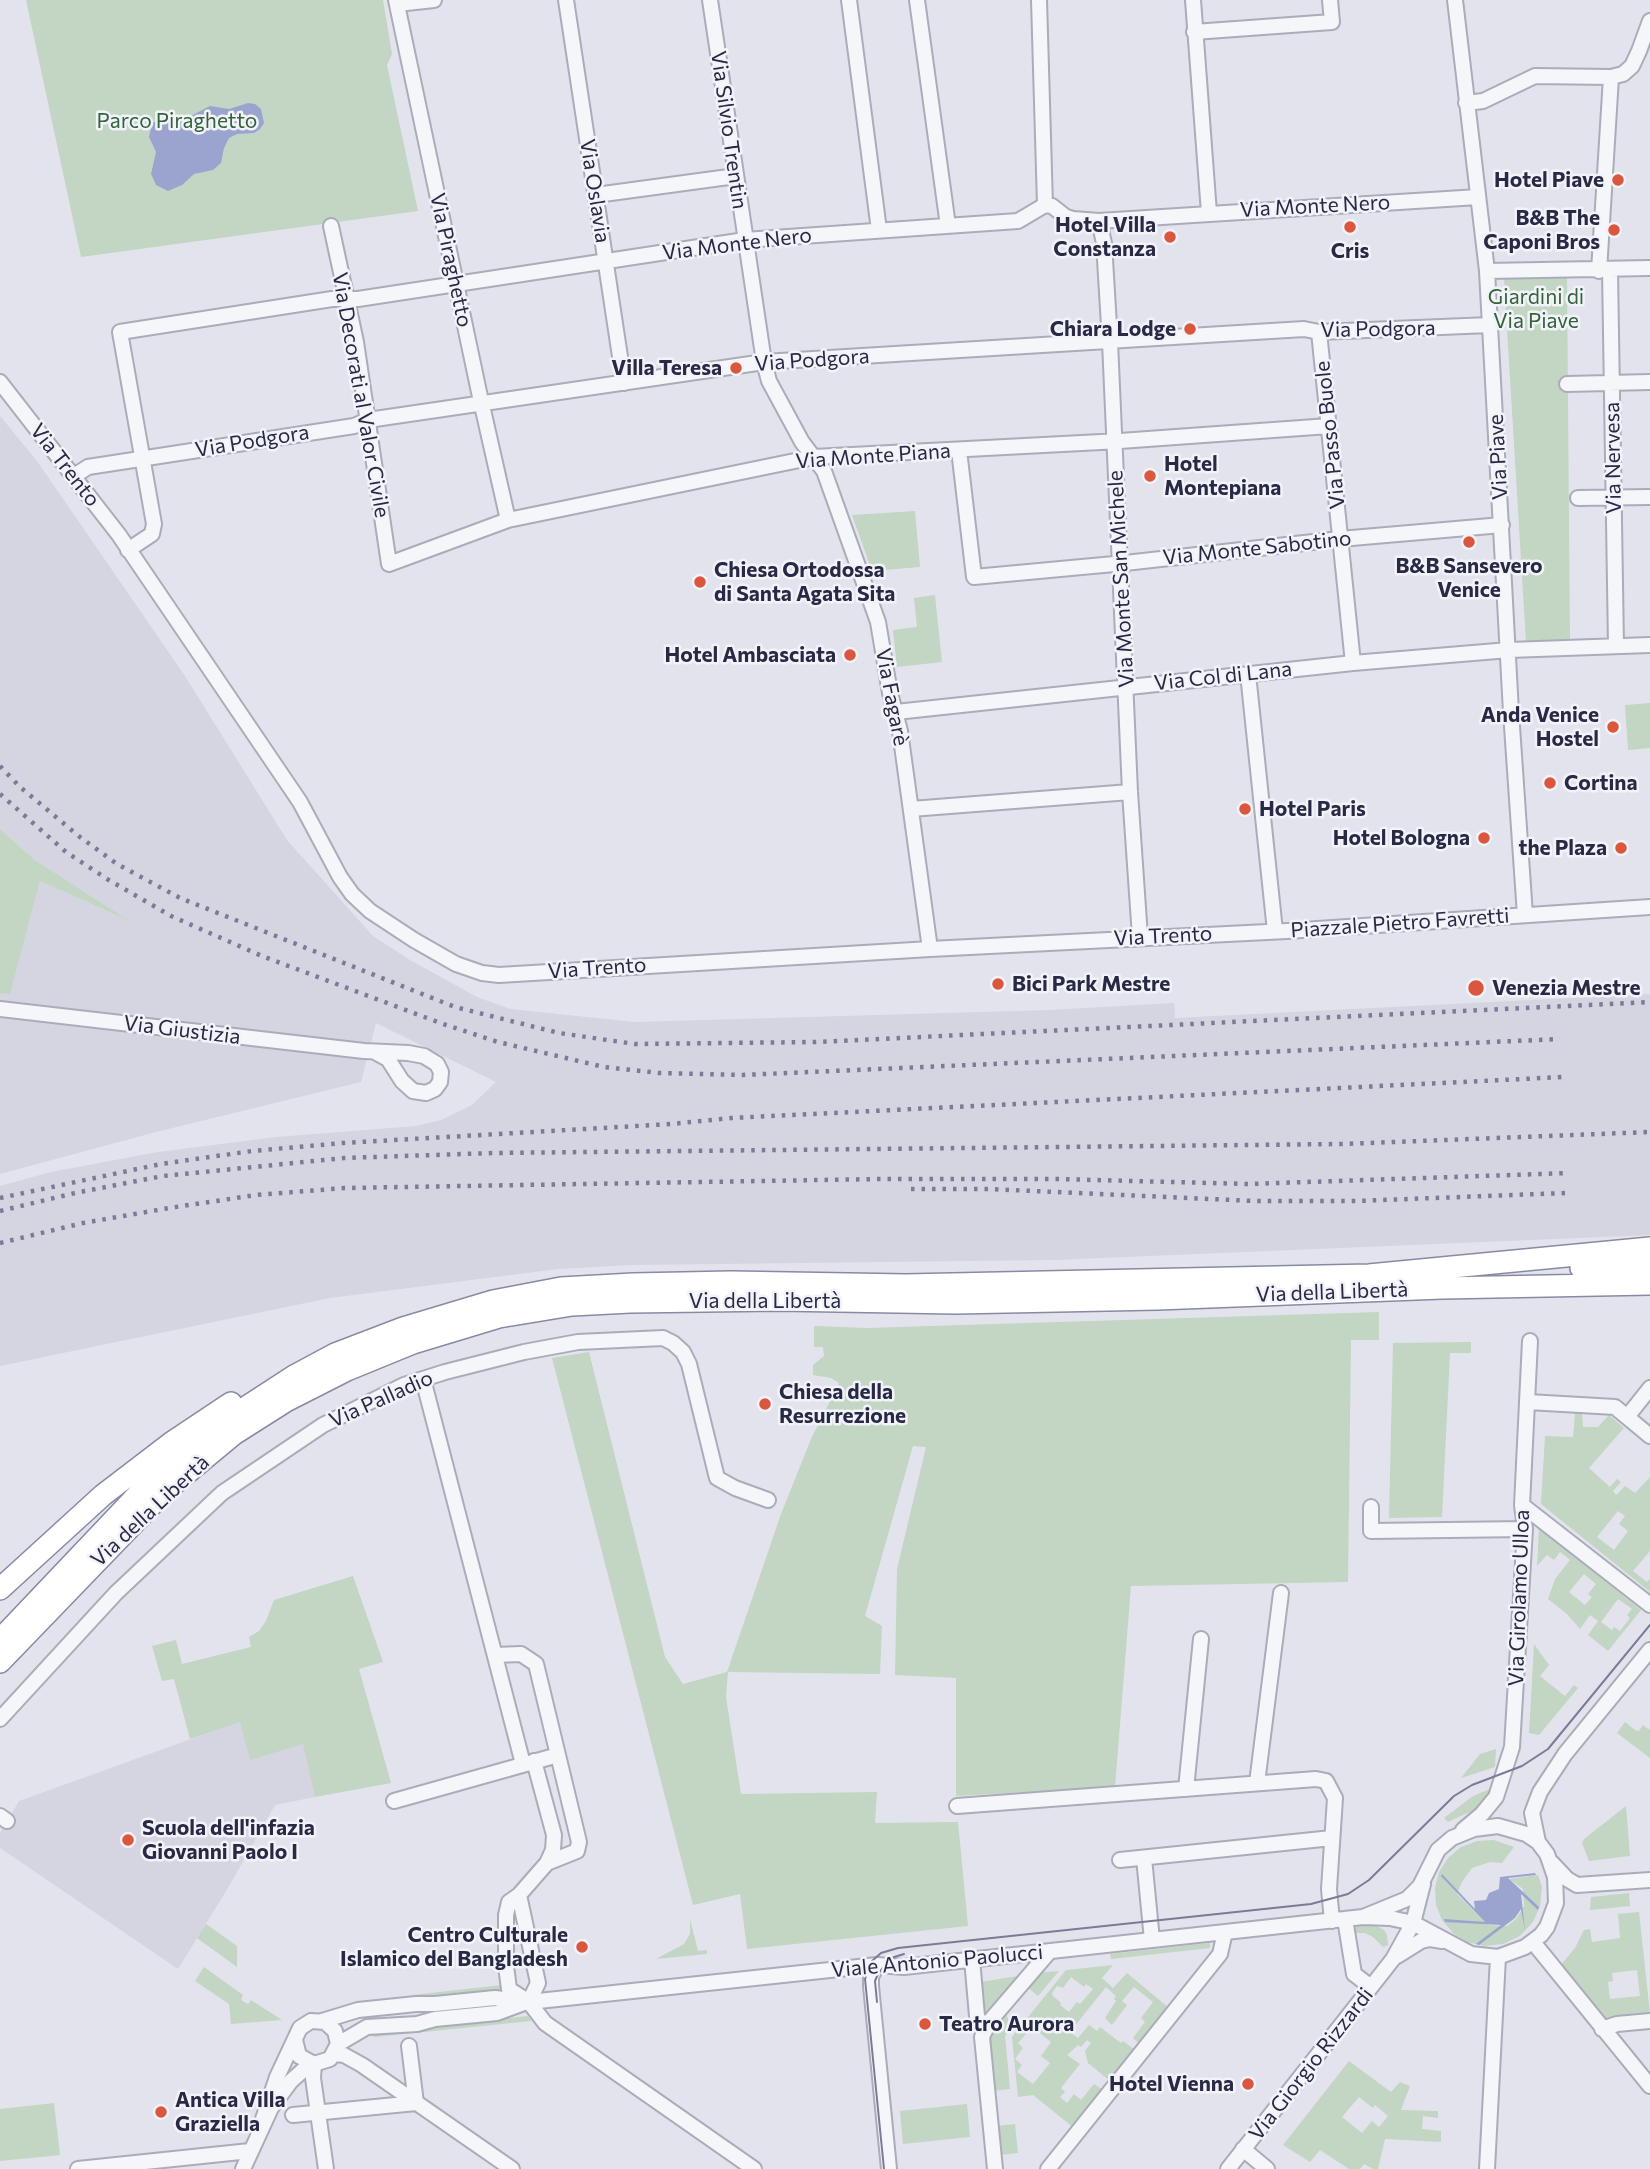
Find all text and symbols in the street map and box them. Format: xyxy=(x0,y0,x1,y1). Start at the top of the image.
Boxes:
street label: Via Silvio Trentin xyxy=(705,49,753,211)
park label: Parco Piraghetto xyxy=(97,108,257,134)
street label: Via Oslavia xyxy=(574,137,616,245)
place label: Hotel Piave xyxy=(1494,167,1604,193)
marker: Hotel Piave xyxy=(1610,172,1626,188)
street label: Via Monte Nero xyxy=(1239,189,1391,223)
street label: Via Piraghetto xyxy=(424,191,478,329)
place label: B&B The Caponi Bros xyxy=(1483,205,1600,255)
place label: Hotel Villa Constanza xyxy=(1053,212,1156,262)
marker: Cris xyxy=(1342,219,1358,235)
street label: Via Monte Nero xyxy=(661,222,813,266)
marker: B&B The Caponi Bros xyxy=(1606,222,1622,238)
marker: Hotel Villa Constanza xyxy=(1162,229,1178,245)
place label: Cris xyxy=(1331,238,1369,264)
street label: Via Decorati al Valor Civile xyxy=(327,270,395,520)
park label: Giardini di Via Piave xyxy=(1488,284,1584,334)
street label: Via Podgora xyxy=(1320,315,1436,343)
place label: Chiara Lodge xyxy=(1050,316,1176,342)
marker: Chiara Lodge xyxy=(1182,321,1198,337)
street label: Via Podgora xyxy=(754,343,870,377)
place label: Villa Teresa xyxy=(611,355,722,381)
marker: Villa Teresa xyxy=(728,360,744,376)
street label: Via Passo Buole xyxy=(1310,360,1350,510)
street label: Via Nervesa xyxy=(1599,402,1627,514)
street label: Via Piave xyxy=(1483,414,1513,500)
street label: Via Trento xyxy=(25,418,105,512)
street label: Via Podgora xyxy=(193,420,311,462)
street label: Via Monte Piana xyxy=(795,438,951,474)
place label: Hotel Montepiana xyxy=(1164,451,1281,501)
marker: Hotel Montepiana xyxy=(1142,468,1158,484)
street label: Via Monte San Michele xyxy=(1103,470,1139,688)
street label: Via Monte Sabotino xyxy=(1161,526,1353,570)
marker: B&B Sansevero Venice xyxy=(1461,534,1477,550)
place label: B&B Sansevero Venice xyxy=(1395,553,1543,603)
place label: Chiesa Ortodossa di Santa Agata Sita xyxy=(714,557,895,607)
marker: Chiesa Ortodossa di Santa Agata Sita xyxy=(692,574,708,590)
place label: Hotel Ambasciata xyxy=(664,642,836,668)
street label: Via Fagarè xyxy=(870,646,914,748)
marker: Hotel Ambasciata xyxy=(842,647,858,663)
street label: Via Col di Lana xyxy=(1153,656,1293,696)
place label: Anda Venice Hostel xyxy=(1481,702,1599,752)
marker: Anda Venice Hostel xyxy=(1605,719,1621,735)
place label: Cortina xyxy=(1564,770,1637,796)
marker: Cortina xyxy=(1542,775,1558,791)
place label: Hotel Paris xyxy=(1259,796,1366,822)
marker: Hotel Paris xyxy=(1237,801,1253,817)
place label: Hotel Bologna xyxy=(1333,825,1470,851)
marker: Hotel Bologna xyxy=(1476,830,1492,846)
place label: the Plaza xyxy=(1519,835,1607,861)
marker: the Plaza xyxy=(1613,840,1629,856)
street label: Piazzale Pietro Favretti xyxy=(1290,903,1510,943)
street label: Via Trento xyxy=(1113,921,1213,951)
street label: Via Trento xyxy=(547,952,647,984)
place label: Bici Park Mestre xyxy=(1012,971,1170,997)
place label: Venezia Mestre xyxy=(1492,975,1641,1001)
marker: Bici Park Mestre xyxy=(990,976,1006,992)
marker: Venezia Mestre xyxy=(1466,978,1486,998)
street label: Via Giustizia xyxy=(122,1010,242,1050)
street label: Via della Libertà xyxy=(1255,1277,1409,1307)
street label: Via della Libertà xyxy=(689,1288,841,1314)
street label: Via Palladio xyxy=(325,1365,437,1433)
place label: Chiesa della Resurrezione xyxy=(779,1379,906,1429)
marker: Chiesa della Resurrezione xyxy=(757,1396,773,1412)
street label: Via della Libertà xyxy=(86,1450,214,1572)
street label: Via Girolamo Ulloa xyxy=(1503,1509,1535,1687)
place label: Scuola dell'infazia Giovanni Paolo I xyxy=(142,1815,315,1865)
marker: Scuola dell'infazia Giovanni Paolo I xyxy=(120,1832,136,1848)
place label: Centro Culturale Islamico del Bangladesh xyxy=(340,1922,568,1972)
marker: Centro Culturale Islamico del Bangladesh xyxy=(574,1939,590,1955)
street label: Viale Antonio Paolucci xyxy=(830,1939,1044,1983)
street label: Via Giorgio Rizzardi xyxy=(1244,1983,1378,2145)
place label: Teatro Aurora xyxy=(939,2011,1074,2037)
marker: Teatro Aurora xyxy=(917,2016,933,2032)
place label: Hotel Vienna xyxy=(1109,2071,1234,2097)
marker: Hotel Vienna xyxy=(1240,2076,1256,2092)
place label: Antica Villa Graziella xyxy=(175,2087,285,2137)
marker: Antica Villa Graziella xyxy=(153,2104,169,2120)

